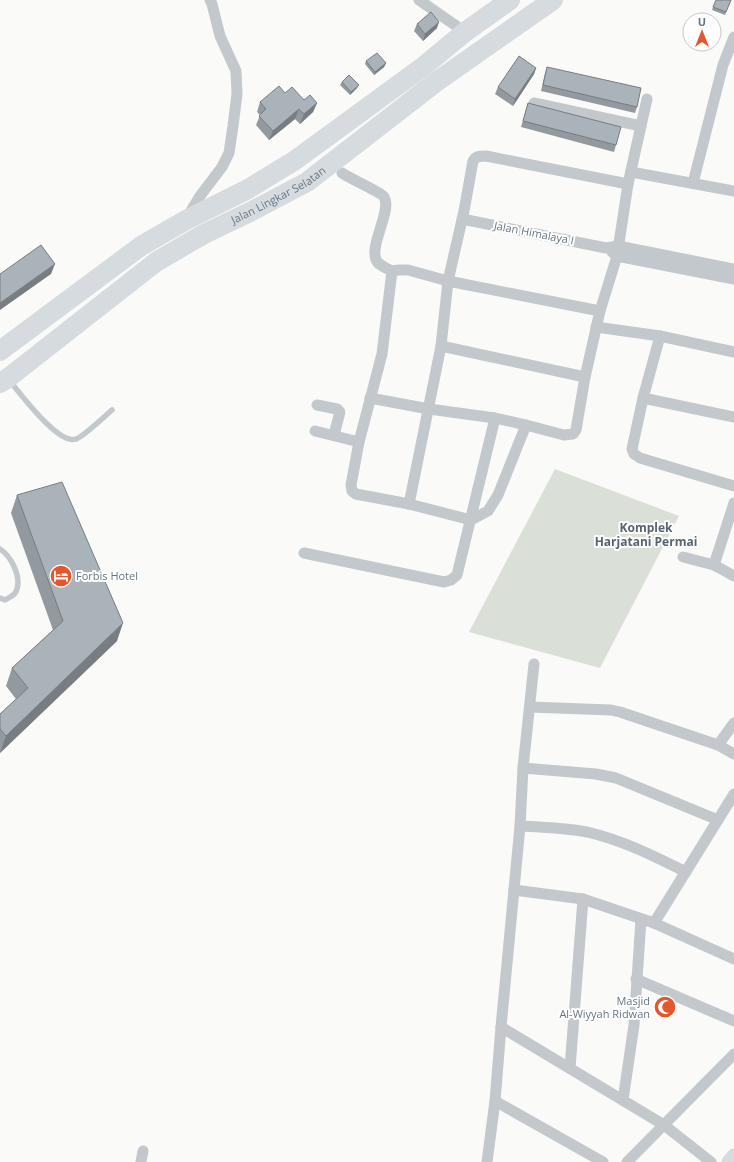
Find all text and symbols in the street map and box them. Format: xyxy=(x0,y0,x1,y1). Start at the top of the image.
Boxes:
north arrow xyxy=(682,12,722,52)
text: U xyxy=(698,14,706,29)
street label: Jalan Lingkar Selatan xyxy=(228,162,328,227)
street label: Jalan Himalaya I xyxy=(492,217,575,248)
district label: Komplek Harjatani Permai xyxy=(595,519,697,550)
hotel icon: Forbis Hotel xyxy=(48,563,74,589)
place label: Forbis Hotel xyxy=(76,568,138,583)
place label: Masjid Al-Wiyyah Ridwan xyxy=(559,993,650,1021)
mosque icon: Masjid Al-Wiyyah Ridwan xyxy=(652,994,678,1020)

